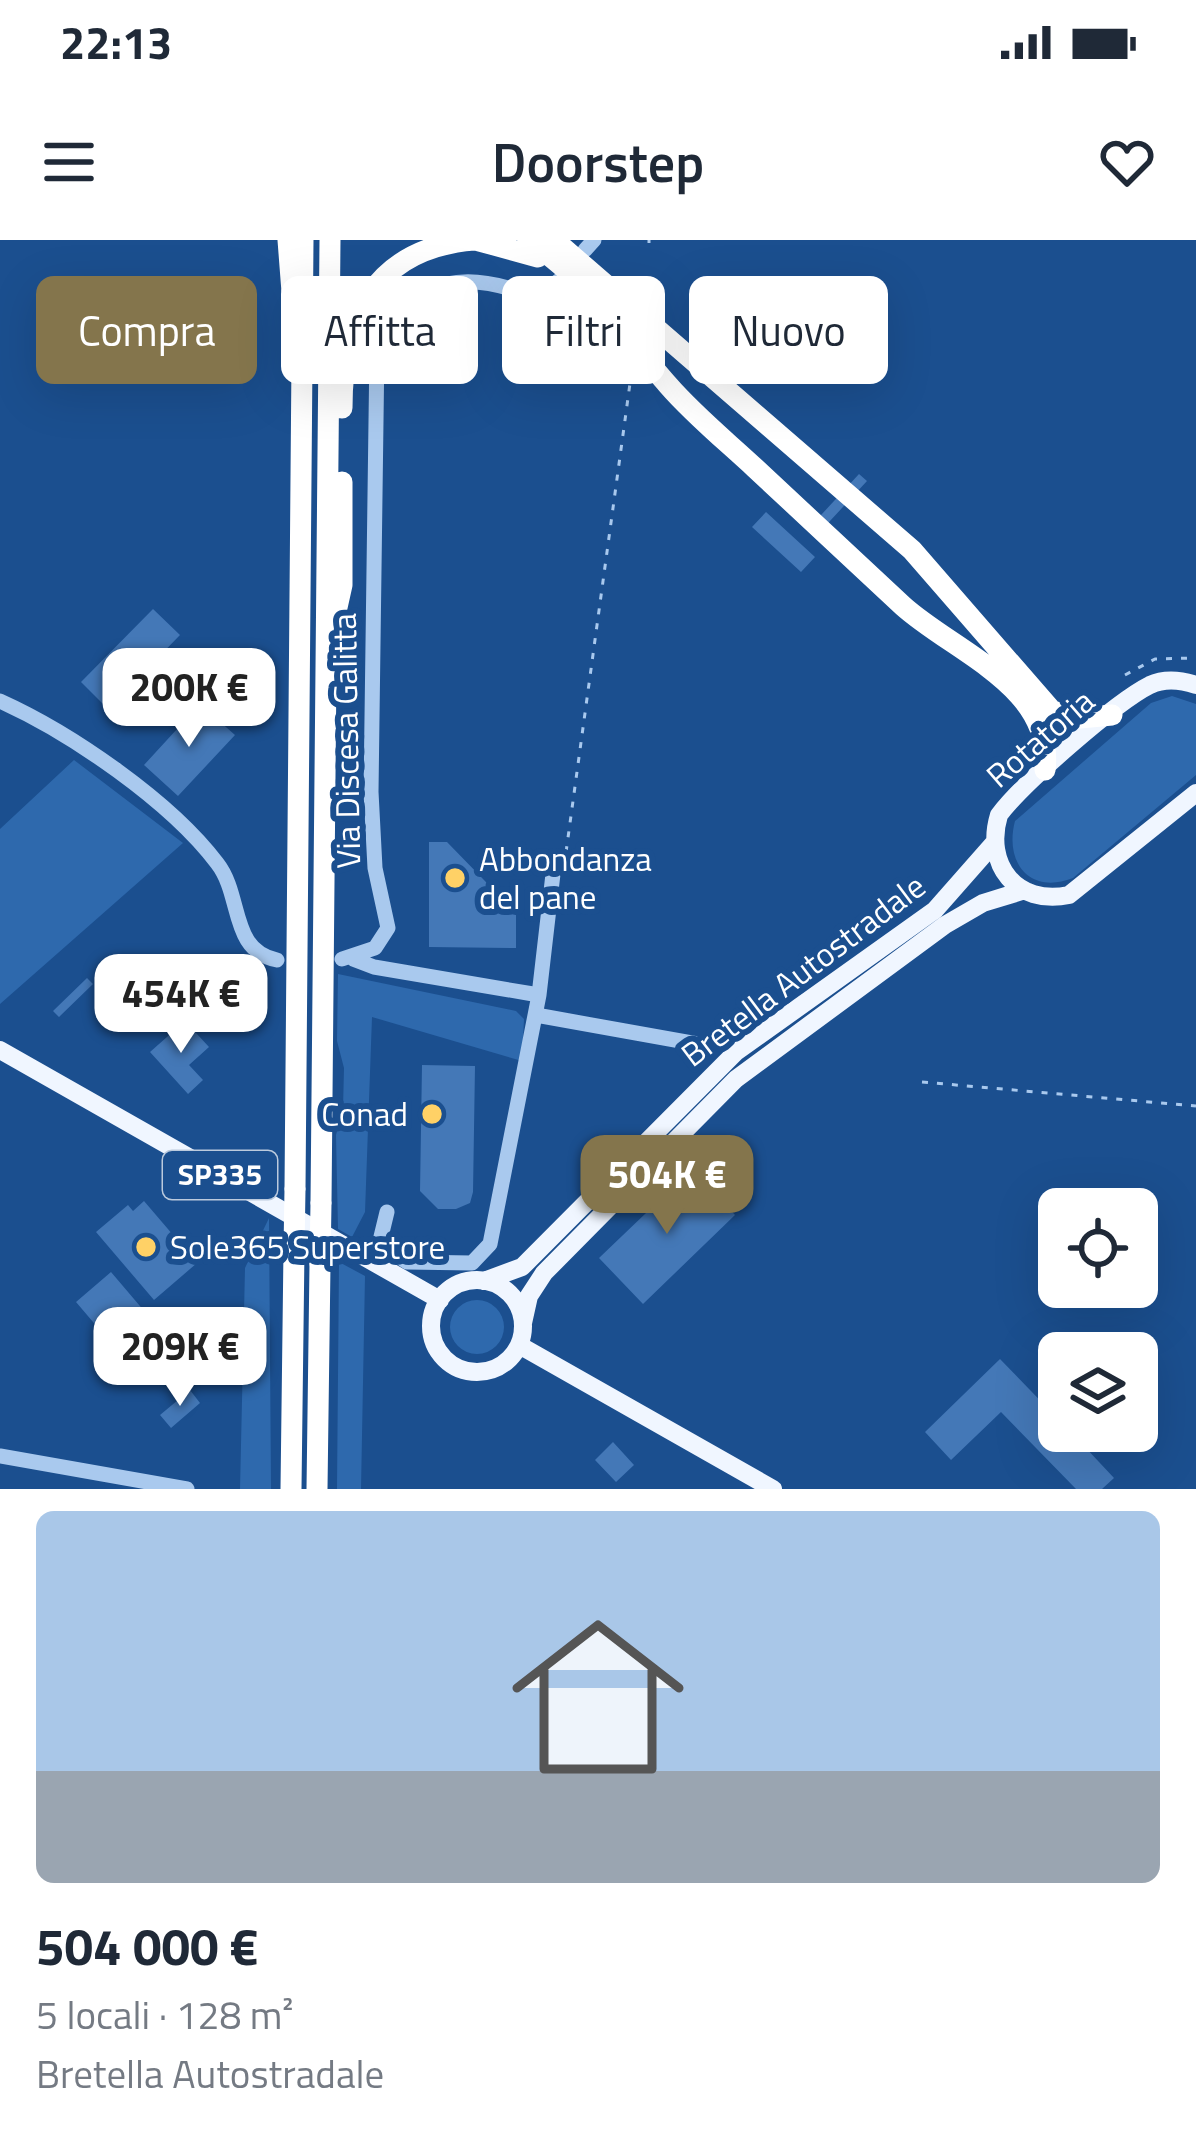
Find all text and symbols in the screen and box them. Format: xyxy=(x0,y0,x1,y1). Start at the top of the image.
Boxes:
text: 22:13 xyxy=(60,8,172,76)
text: Doorstep xyxy=(492,121,704,203)
icon: menu xyxy=(36,129,102,195)
icon: heart xyxy=(1094,129,1160,195)
chip: Compra xyxy=(36,276,257,384)
chip: Affitta xyxy=(281,276,478,384)
chip: Filtri xyxy=(502,276,665,384)
chip: Nuovo xyxy=(689,276,888,384)
street label: Via Discesa Galitta xyxy=(319,613,373,869)
pin: 200K € xyxy=(91,648,287,750)
text: 200K € xyxy=(129,657,249,716)
street label: Rotatoria xyxy=(975,677,1105,799)
place label: Abbondanza del pane xyxy=(479,834,652,922)
street label: Bretella Autostradale xyxy=(670,861,936,1079)
marker: Abbondanza del pane xyxy=(442,865,468,891)
pin: 454K € xyxy=(83,954,279,1056)
text: 454K € xyxy=(121,963,241,1022)
place label: Conad xyxy=(321,1089,408,1139)
marker: Conad xyxy=(419,1101,445,1127)
pin: 504K € xyxy=(569,1135,765,1237)
text: 504K € xyxy=(607,1144,727,1203)
road number: SP335 xyxy=(163,1151,277,1199)
map controls xyxy=(1038,1188,1158,1452)
button: locate xyxy=(1038,1188,1158,1308)
place label: Sole365 Superstore xyxy=(170,1222,445,1272)
marker: Sole365 Superstore xyxy=(133,1234,159,1260)
pin: 209K € xyxy=(82,1307,278,1409)
text: 209K € xyxy=(120,1316,240,1375)
button: layers xyxy=(1038,1332,1158,1452)
icon: home xyxy=(490,1589,706,1805)
text: 504 000 € xyxy=(36,1907,258,1985)
text: 5 locali · 128 m² xyxy=(36,1985,293,2044)
text: Bretella Autostradale xyxy=(36,2044,384,2103)

